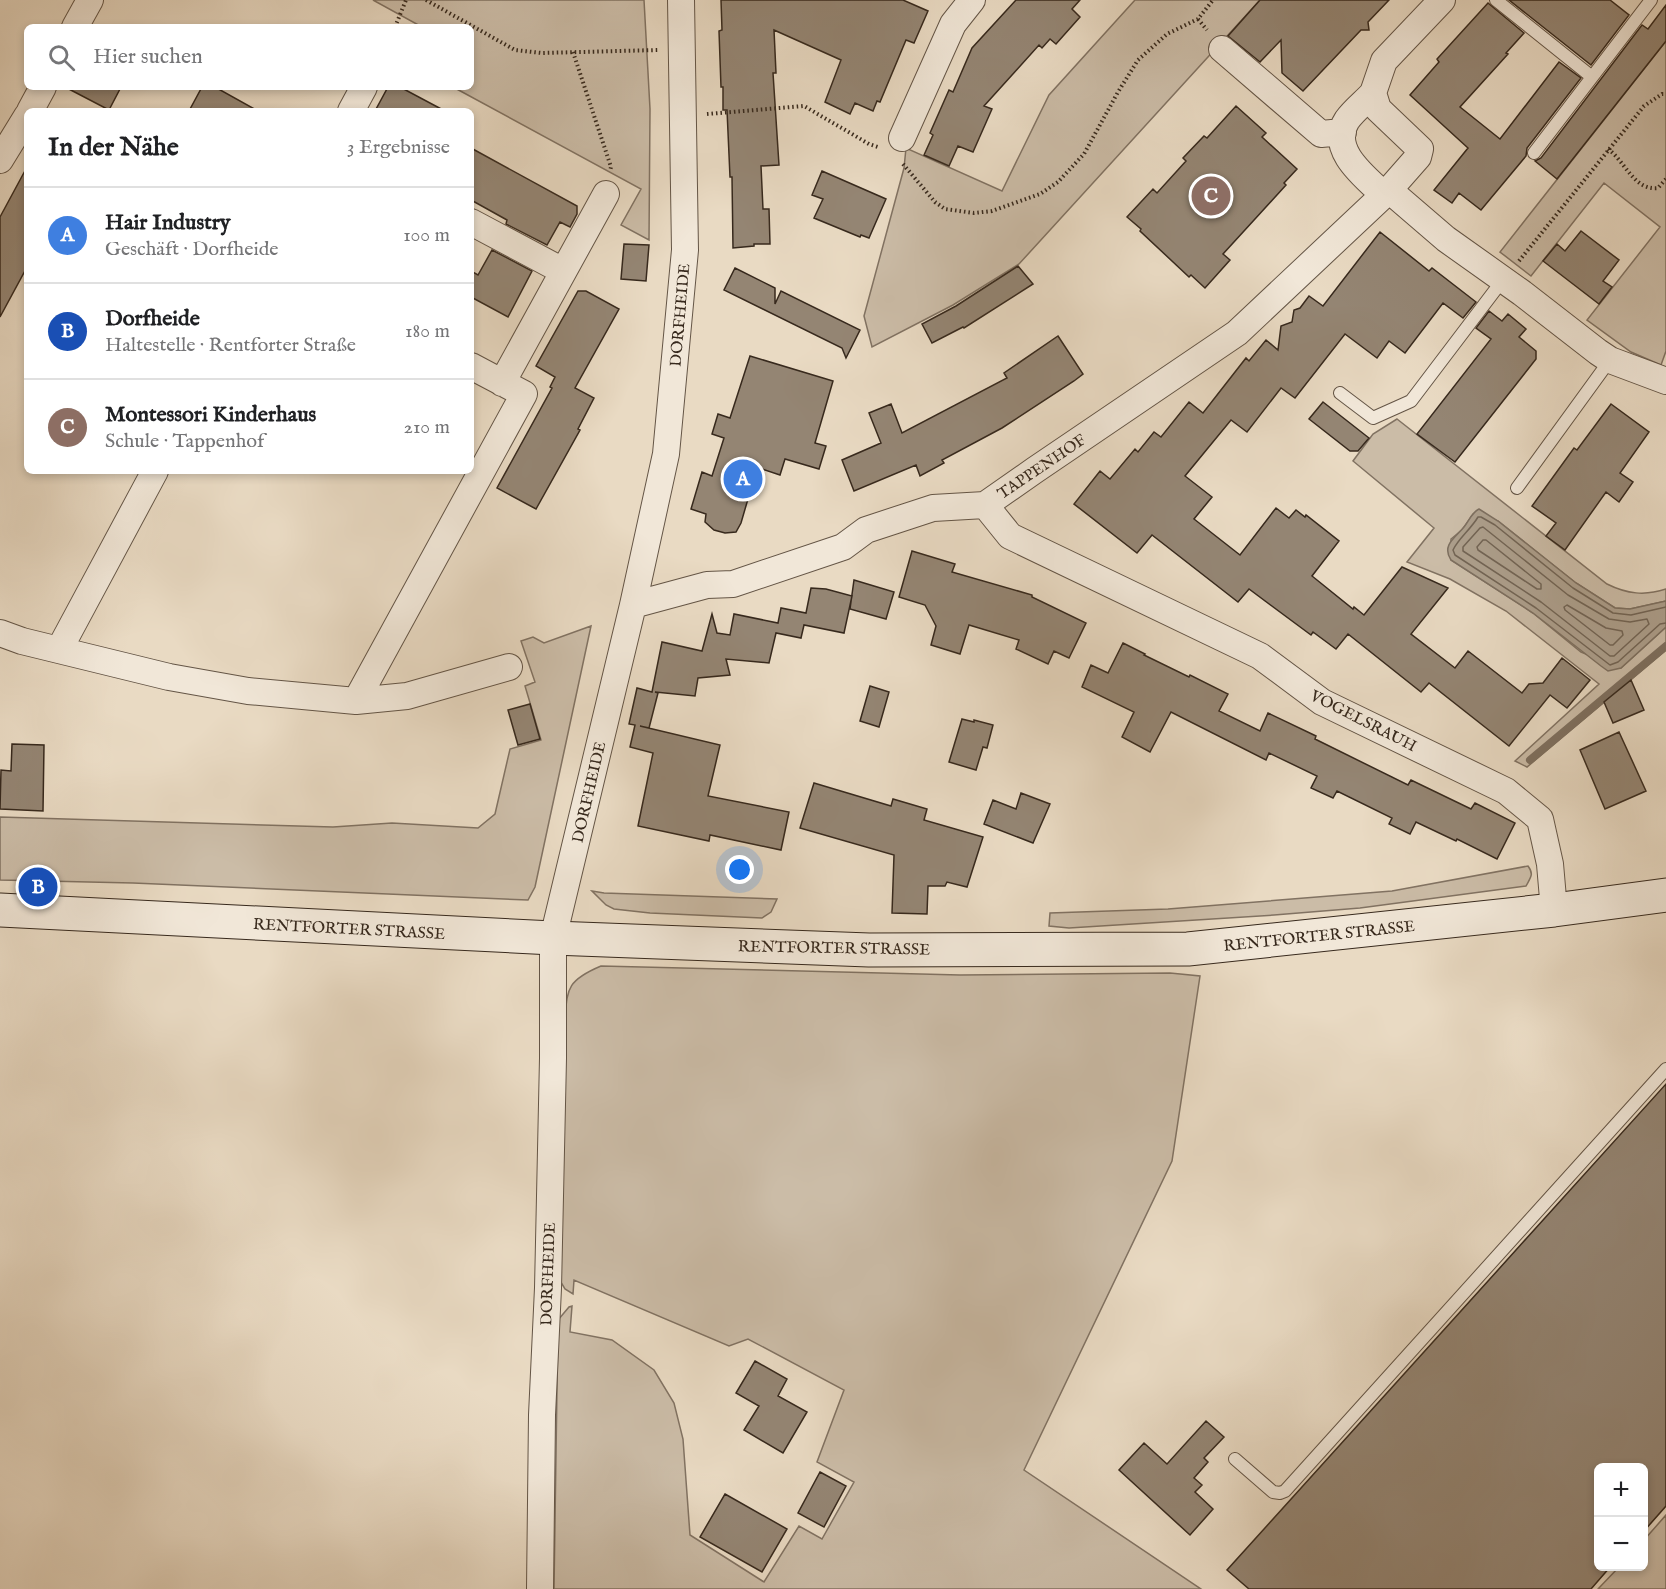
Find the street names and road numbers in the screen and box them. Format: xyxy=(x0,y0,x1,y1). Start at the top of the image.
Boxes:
street label: DORFHEIDE xyxy=(667,263,695,368)
street label: TAPPENHOF xyxy=(994,431,1090,505)
street label: VOGELSRAUH xyxy=(1306,686,1420,757)
street label: DORFHEIDE xyxy=(569,740,611,845)
street label: RENTFORTER STRASSE xyxy=(252,915,445,945)
street label: RENTFORTER STRASSE xyxy=(1223,917,1416,957)
street label: RENTFORTER STRASSE xyxy=(738,937,930,961)
street label: DORFHEIDE xyxy=(537,1222,561,1326)

